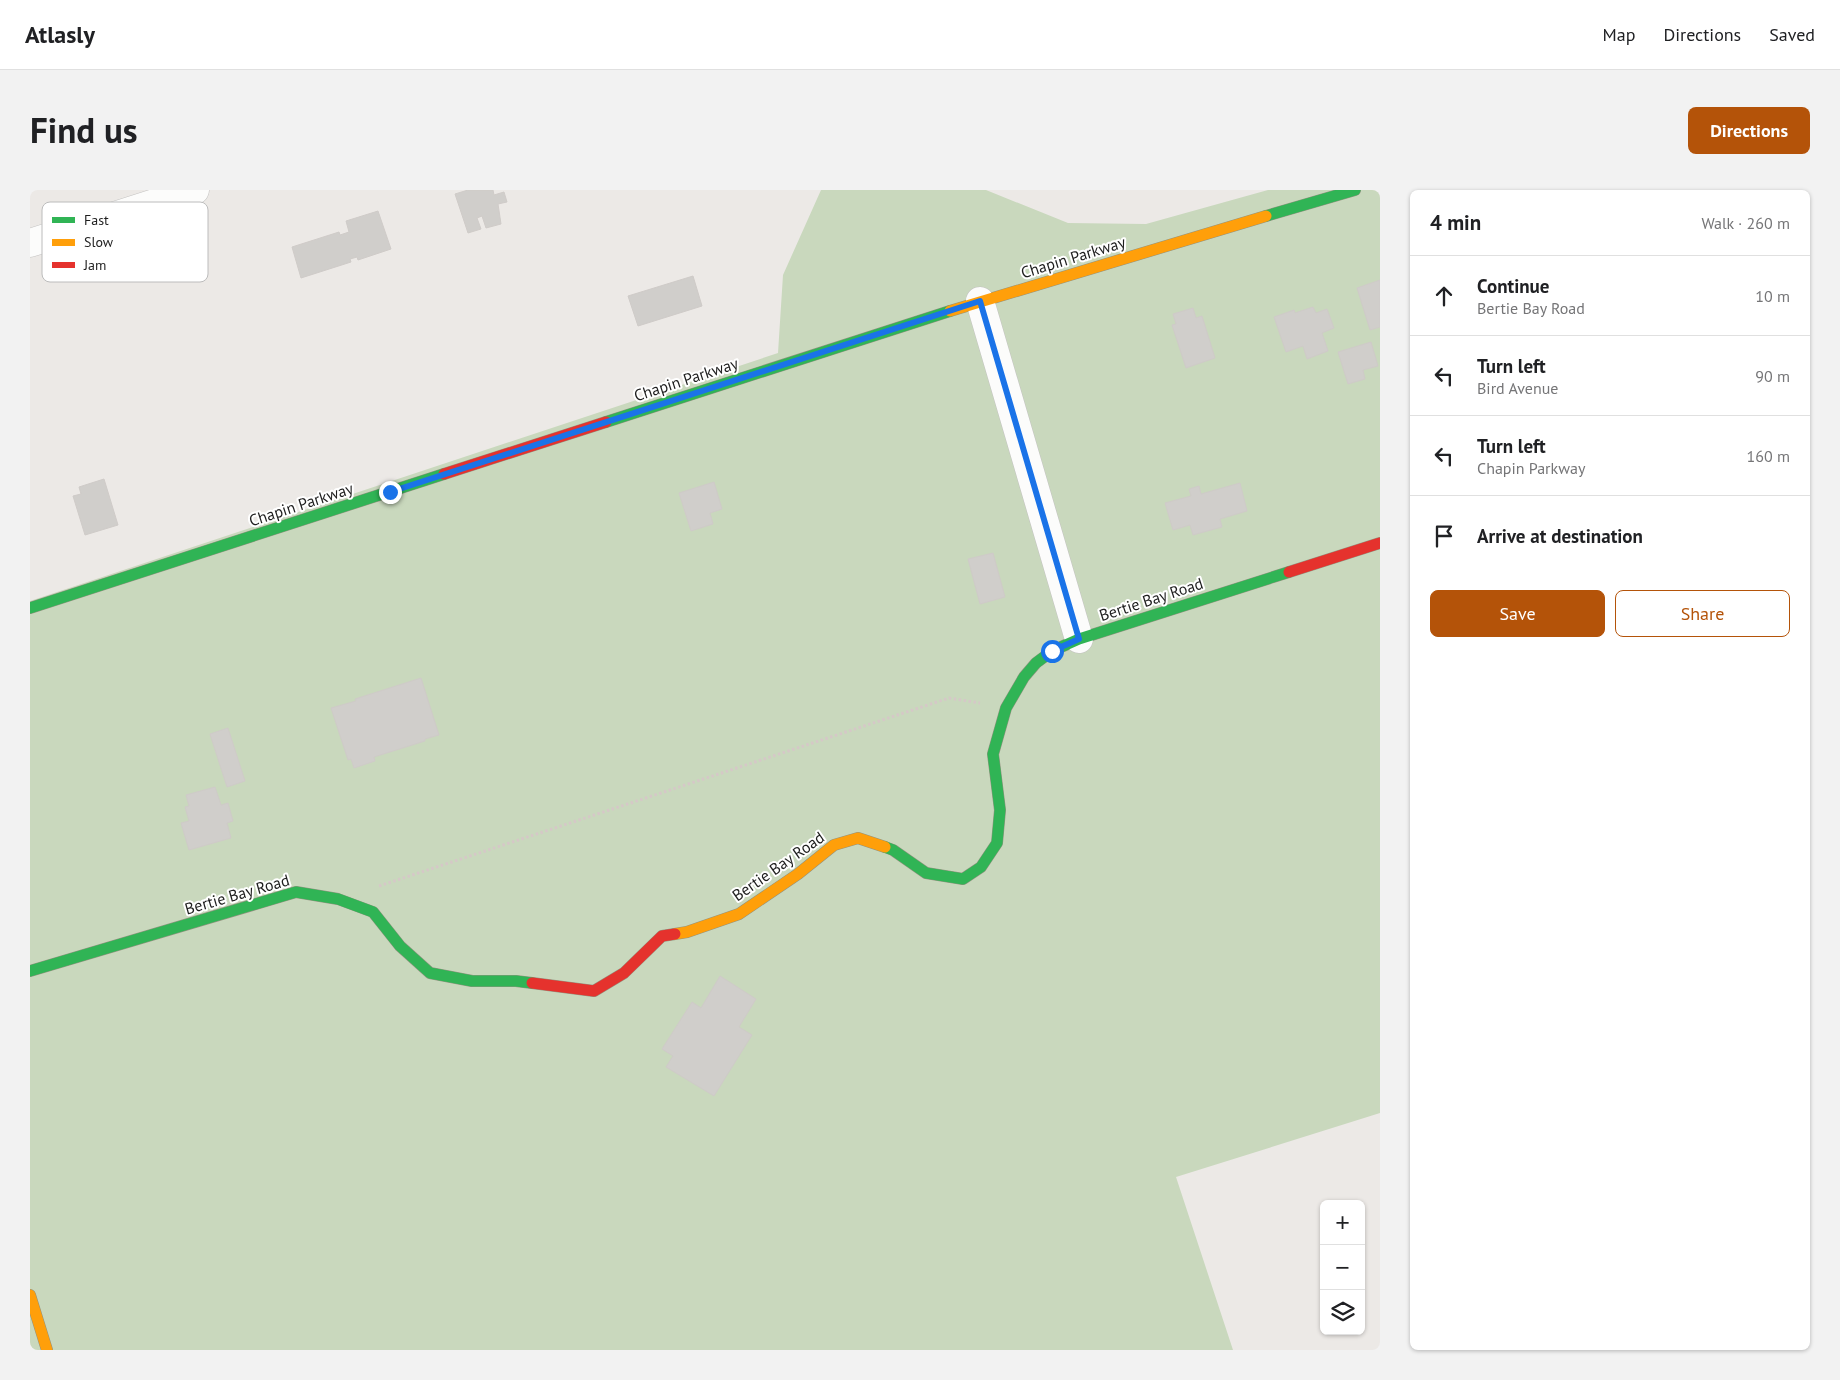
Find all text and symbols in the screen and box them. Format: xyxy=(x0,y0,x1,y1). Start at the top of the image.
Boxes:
text: Atlasly xyxy=(25,19,95,50)
text: Map xyxy=(1603,23,1635,46)
text: Directions xyxy=(1663,23,1741,46)
text: Saved xyxy=(1769,23,1815,46)
text: Find us xyxy=(30,107,138,153)
button: Directions xyxy=(1688,107,1810,154)
legend xyxy=(42,202,208,282)
text: 4 min xyxy=(1430,209,1481,236)
text: Fast xyxy=(84,211,109,229)
text: Walk · 260 m xyxy=(1701,213,1790,233)
street label: Chapin Parkway xyxy=(1018,231,1128,282)
text: Slow xyxy=(84,233,114,251)
text: Jam xyxy=(83,256,106,274)
text: Continue xyxy=(1477,274,1549,298)
icon: ahead xyxy=(1430,282,1458,310)
text: 10 m xyxy=(1755,286,1790,306)
text: Bertie Bay Road xyxy=(1477,298,1585,318)
street label: Chapin Parkway xyxy=(631,353,741,405)
text: Turn left xyxy=(1477,354,1546,378)
icon: left xyxy=(1430,362,1458,390)
text: 90 m xyxy=(1755,366,1790,386)
text: Bird Avenue xyxy=(1477,378,1558,398)
text: Turn left xyxy=(1477,434,1546,458)
icon: left xyxy=(1430,442,1458,470)
text: 160 m xyxy=(1747,446,1790,466)
text: Chapin Parkway xyxy=(1477,458,1585,478)
street label: Chapin Parkway xyxy=(246,478,356,530)
route end xyxy=(379,481,402,504)
icon: arrive xyxy=(1430,522,1458,550)
text: Arrive at destination xyxy=(1477,524,1643,548)
street label: Bertie Bay Road xyxy=(1097,573,1205,625)
button: Save xyxy=(1430,590,1605,637)
button: Share xyxy=(1615,590,1790,637)
route start xyxy=(1041,640,1064,663)
street label: Bertie Bay Road xyxy=(728,827,828,905)
street label: Bertie Bay Road xyxy=(182,870,292,918)
map controls xyxy=(1320,1200,1365,1335)
button: + xyxy=(1320,1200,1365,1245)
button: − xyxy=(1320,1245,1365,1290)
button: layers xyxy=(1320,1290,1365,1335)

